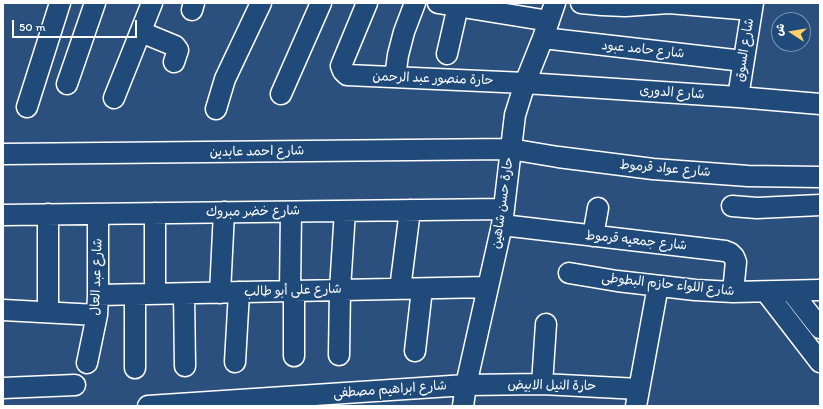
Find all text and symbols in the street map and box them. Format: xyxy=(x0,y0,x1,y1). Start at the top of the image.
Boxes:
scale bar xyxy=(14,12,139,38)
north arrow xyxy=(771,12,811,52)
street label: شارع السوق xyxy=(732,17,758,83)
text: 50 m xyxy=(19,20,45,34)
text: ش xyxy=(772,22,787,37)
street label: شارع حامد عبود xyxy=(601,38,685,62)
street label: حارة منصور عبد الرحمن xyxy=(372,69,494,89)
street label: شارع الدورى xyxy=(639,83,705,103)
street label: شارع احمد عابدين xyxy=(210,143,304,161)
street label: حارة حسن شاهين xyxy=(489,156,517,250)
street label: شارع عواد قرموط xyxy=(619,157,711,181)
street label: شارع خضر مبروك xyxy=(206,203,300,221)
street label: شارع جمعيه قرموط xyxy=(584,228,688,254)
street label: شارع عبد العال xyxy=(88,238,106,316)
street label: شارع اللواء حازم البطوطى xyxy=(601,270,735,300)
street label: شارع على أبو طالب xyxy=(244,282,342,300)
street label: حارة النيل الابيض xyxy=(508,377,596,395)
street label: شارع ابراهيم مصطفى xyxy=(333,378,447,402)

